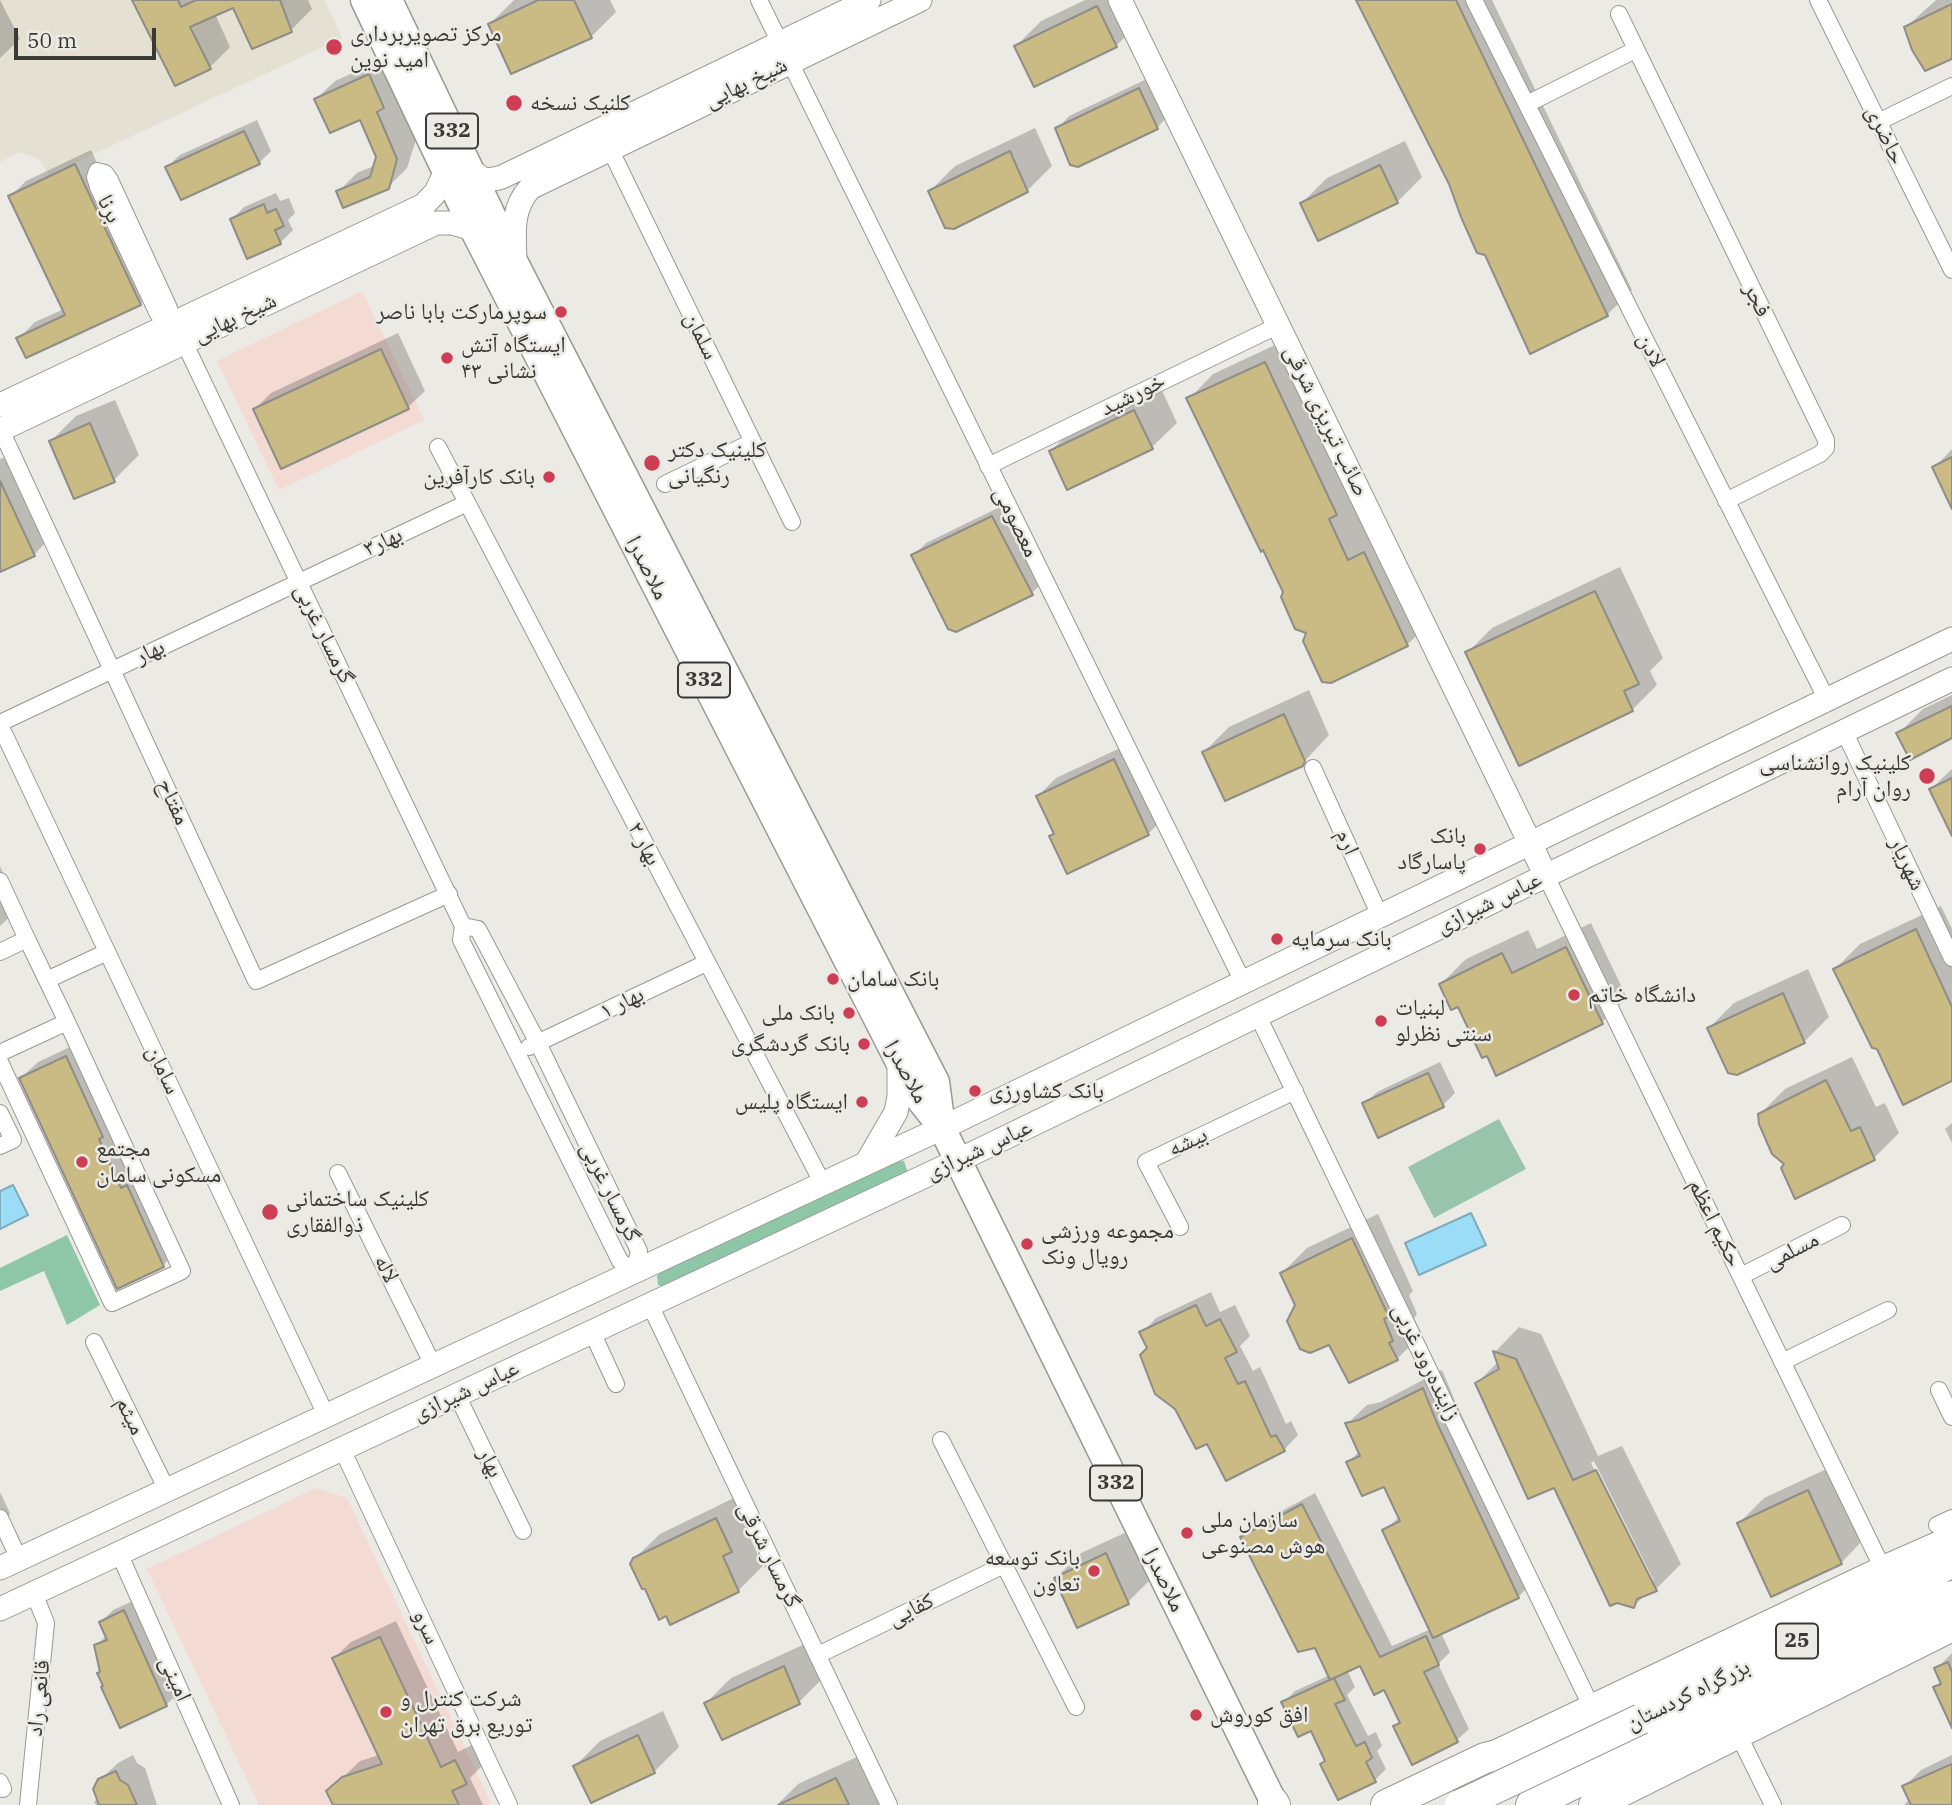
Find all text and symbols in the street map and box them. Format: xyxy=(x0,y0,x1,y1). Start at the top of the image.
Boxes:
scale bar xyxy=(18,14,159,58)
place label: مرکز تصویربرداری امید نوین xyxy=(350,20,501,74)
text: 50 m xyxy=(27,26,77,54)
marker: مرکز تصویربرداری امید نوین xyxy=(324,37,344,57)
street label: شیخ بهایی xyxy=(700,51,792,115)
place label: کلنیک نسخه xyxy=(530,89,631,117)
marker: کلنیک نسخه xyxy=(504,93,524,113)
street label: حاضری xyxy=(1859,101,1911,169)
road number: 332 xyxy=(426,114,478,148)
street label: برنا xyxy=(91,191,127,227)
street label: فجر xyxy=(1737,279,1777,321)
street label: شیخ بهایی xyxy=(189,287,281,349)
place label: سوپرمارکت بابا ناصر xyxy=(376,298,547,326)
marker: سوپرمارکت بابا ناصر xyxy=(553,304,569,320)
street label: سلمان xyxy=(678,308,724,364)
street label: لادن xyxy=(1631,328,1671,372)
place label: ایستگاه آتش نشانی ۴۳ xyxy=(461,331,566,385)
street label: صائب تبریزی شرقی xyxy=(1277,341,1375,501)
marker: ایستگاه آتش نشانی ۴۳ xyxy=(439,350,455,366)
street label: خورشید xyxy=(1096,368,1170,422)
place label: کلینیک دکتر رنگیانی xyxy=(668,436,766,490)
marker: کلینیک دکتر رنگیانی xyxy=(642,453,662,473)
place label: بانک کارآفرین xyxy=(423,463,535,491)
marker: بانک کارآفرین xyxy=(541,469,557,485)
street label: معصومی xyxy=(987,482,1045,562)
street label: بهار۳ xyxy=(359,521,407,563)
street label: ملاصدرا xyxy=(619,532,675,604)
street label: گرمسار غربی xyxy=(288,580,360,688)
street label: بهار xyxy=(131,633,169,671)
road number: 332 xyxy=(678,662,730,698)
place label: کلینیک روانشناسی روان آرام xyxy=(1759,749,1911,803)
marker: کلینیک روانشناسی روان آرام xyxy=(1917,766,1937,786)
street label: مفتاح xyxy=(150,774,196,830)
street label: بهار ۲ xyxy=(621,817,667,871)
place label: بانک پاسارگاد xyxy=(1398,822,1466,876)
street label: ارم xyxy=(1329,825,1365,859)
street label: شهریار xyxy=(1883,833,1931,895)
marker: بانک پاسارگاد xyxy=(1472,841,1488,857)
street label: عباس شیرازی xyxy=(1432,866,1546,940)
place label: بانک سرمایه xyxy=(1291,925,1392,953)
marker: بانک سرمایه xyxy=(1269,931,1285,947)
place label: بانک سامان xyxy=(847,965,939,993)
marker: بانک سامان xyxy=(825,971,841,987)
street label: بهار ۱ xyxy=(596,981,648,1025)
place label: دانشگاه خاتم xyxy=(1588,981,1696,1009)
marker: دانشگاه خاتم xyxy=(1566,987,1582,1003)
place label: لبنیات سنتی نظرلو xyxy=(1395,994,1492,1048)
place label: بانک ملی xyxy=(761,999,835,1027)
marker: بانک ملی xyxy=(841,1005,857,1021)
marker: لبنیات سنتی نظرلو xyxy=(1373,1013,1389,1029)
place label: بانک گردشگری xyxy=(731,1030,850,1058)
marker: بانک گردشگری xyxy=(856,1036,872,1052)
street label: ملاصدرا xyxy=(877,1036,935,1108)
street label: سامان xyxy=(140,1041,186,1099)
place label: بانک کشاورزی xyxy=(989,1077,1104,1105)
marker: بانک کشاورزی xyxy=(967,1083,983,1099)
place label: ایستگاه پلیس xyxy=(735,1088,848,1116)
marker: ایستگاه پلیس xyxy=(854,1094,870,1110)
street label: عباس شیرازی xyxy=(921,1113,1037,1187)
street label: بیشه xyxy=(1164,1121,1212,1163)
place label: مجتمع مسکونی سامان xyxy=(96,1135,221,1189)
street label: گرمسار غربی xyxy=(574,1138,646,1246)
marker: مجتمع مسکونی سامان xyxy=(74,1154,90,1170)
street label: حکیم اعظم xyxy=(1682,1174,1748,1272)
place label: کلینیک ساختمانی ذوالفقاری xyxy=(286,1185,429,1239)
marker: کلینیک ساختمانی ذوالفقاری xyxy=(260,1202,280,1222)
place label: مجموعه ورزشی رویال ونک xyxy=(1041,1217,1174,1271)
street label: مسلمی xyxy=(1760,1226,1824,1276)
marker: مجموعه ورزشی رویال ونک xyxy=(1019,1236,1035,1252)
street label: لاله xyxy=(368,1251,404,1287)
street label: زاینده‌رود غربی xyxy=(1386,1299,1466,1425)
street label: عباس شیرازی xyxy=(408,1354,524,1428)
street label: میثم xyxy=(109,1392,151,1440)
street label: بهار xyxy=(471,1444,509,1482)
road number: 332 xyxy=(1090,1466,1142,1500)
street label: گرمسار شرقی xyxy=(732,1497,806,1613)
place label: سازمان ملی هوش مصنوعی xyxy=(1201,1506,1325,1560)
marker: سازمان ملی هوش مصنوعی xyxy=(1179,1525,1195,1541)
street label: ملاصدرا xyxy=(1137,1543,1191,1617)
place label: بانک توسعه تعاون xyxy=(985,1544,1080,1598)
marker: بانک توسعه تعاون xyxy=(1086,1563,1102,1579)
street label: کفایی xyxy=(883,1587,939,1633)
street label: سرو xyxy=(406,1605,446,1649)
road number: 25 xyxy=(1776,1624,1818,1658)
street label: امینی xyxy=(153,1652,197,1706)
street label: بزرگراه کردستان xyxy=(1621,1653,1755,1737)
street label: قانعی‌ راد xyxy=(21,1659,57,1737)
place label: شرکت کنترل و توریع برق تهران xyxy=(400,1685,532,1739)
place label: افق کوروش xyxy=(1210,1701,1308,1729)
marker: شرکت کنترل و توریع برق تهران xyxy=(378,1704,394,1720)
marker: افق کوروش xyxy=(1188,1707,1204,1723)

